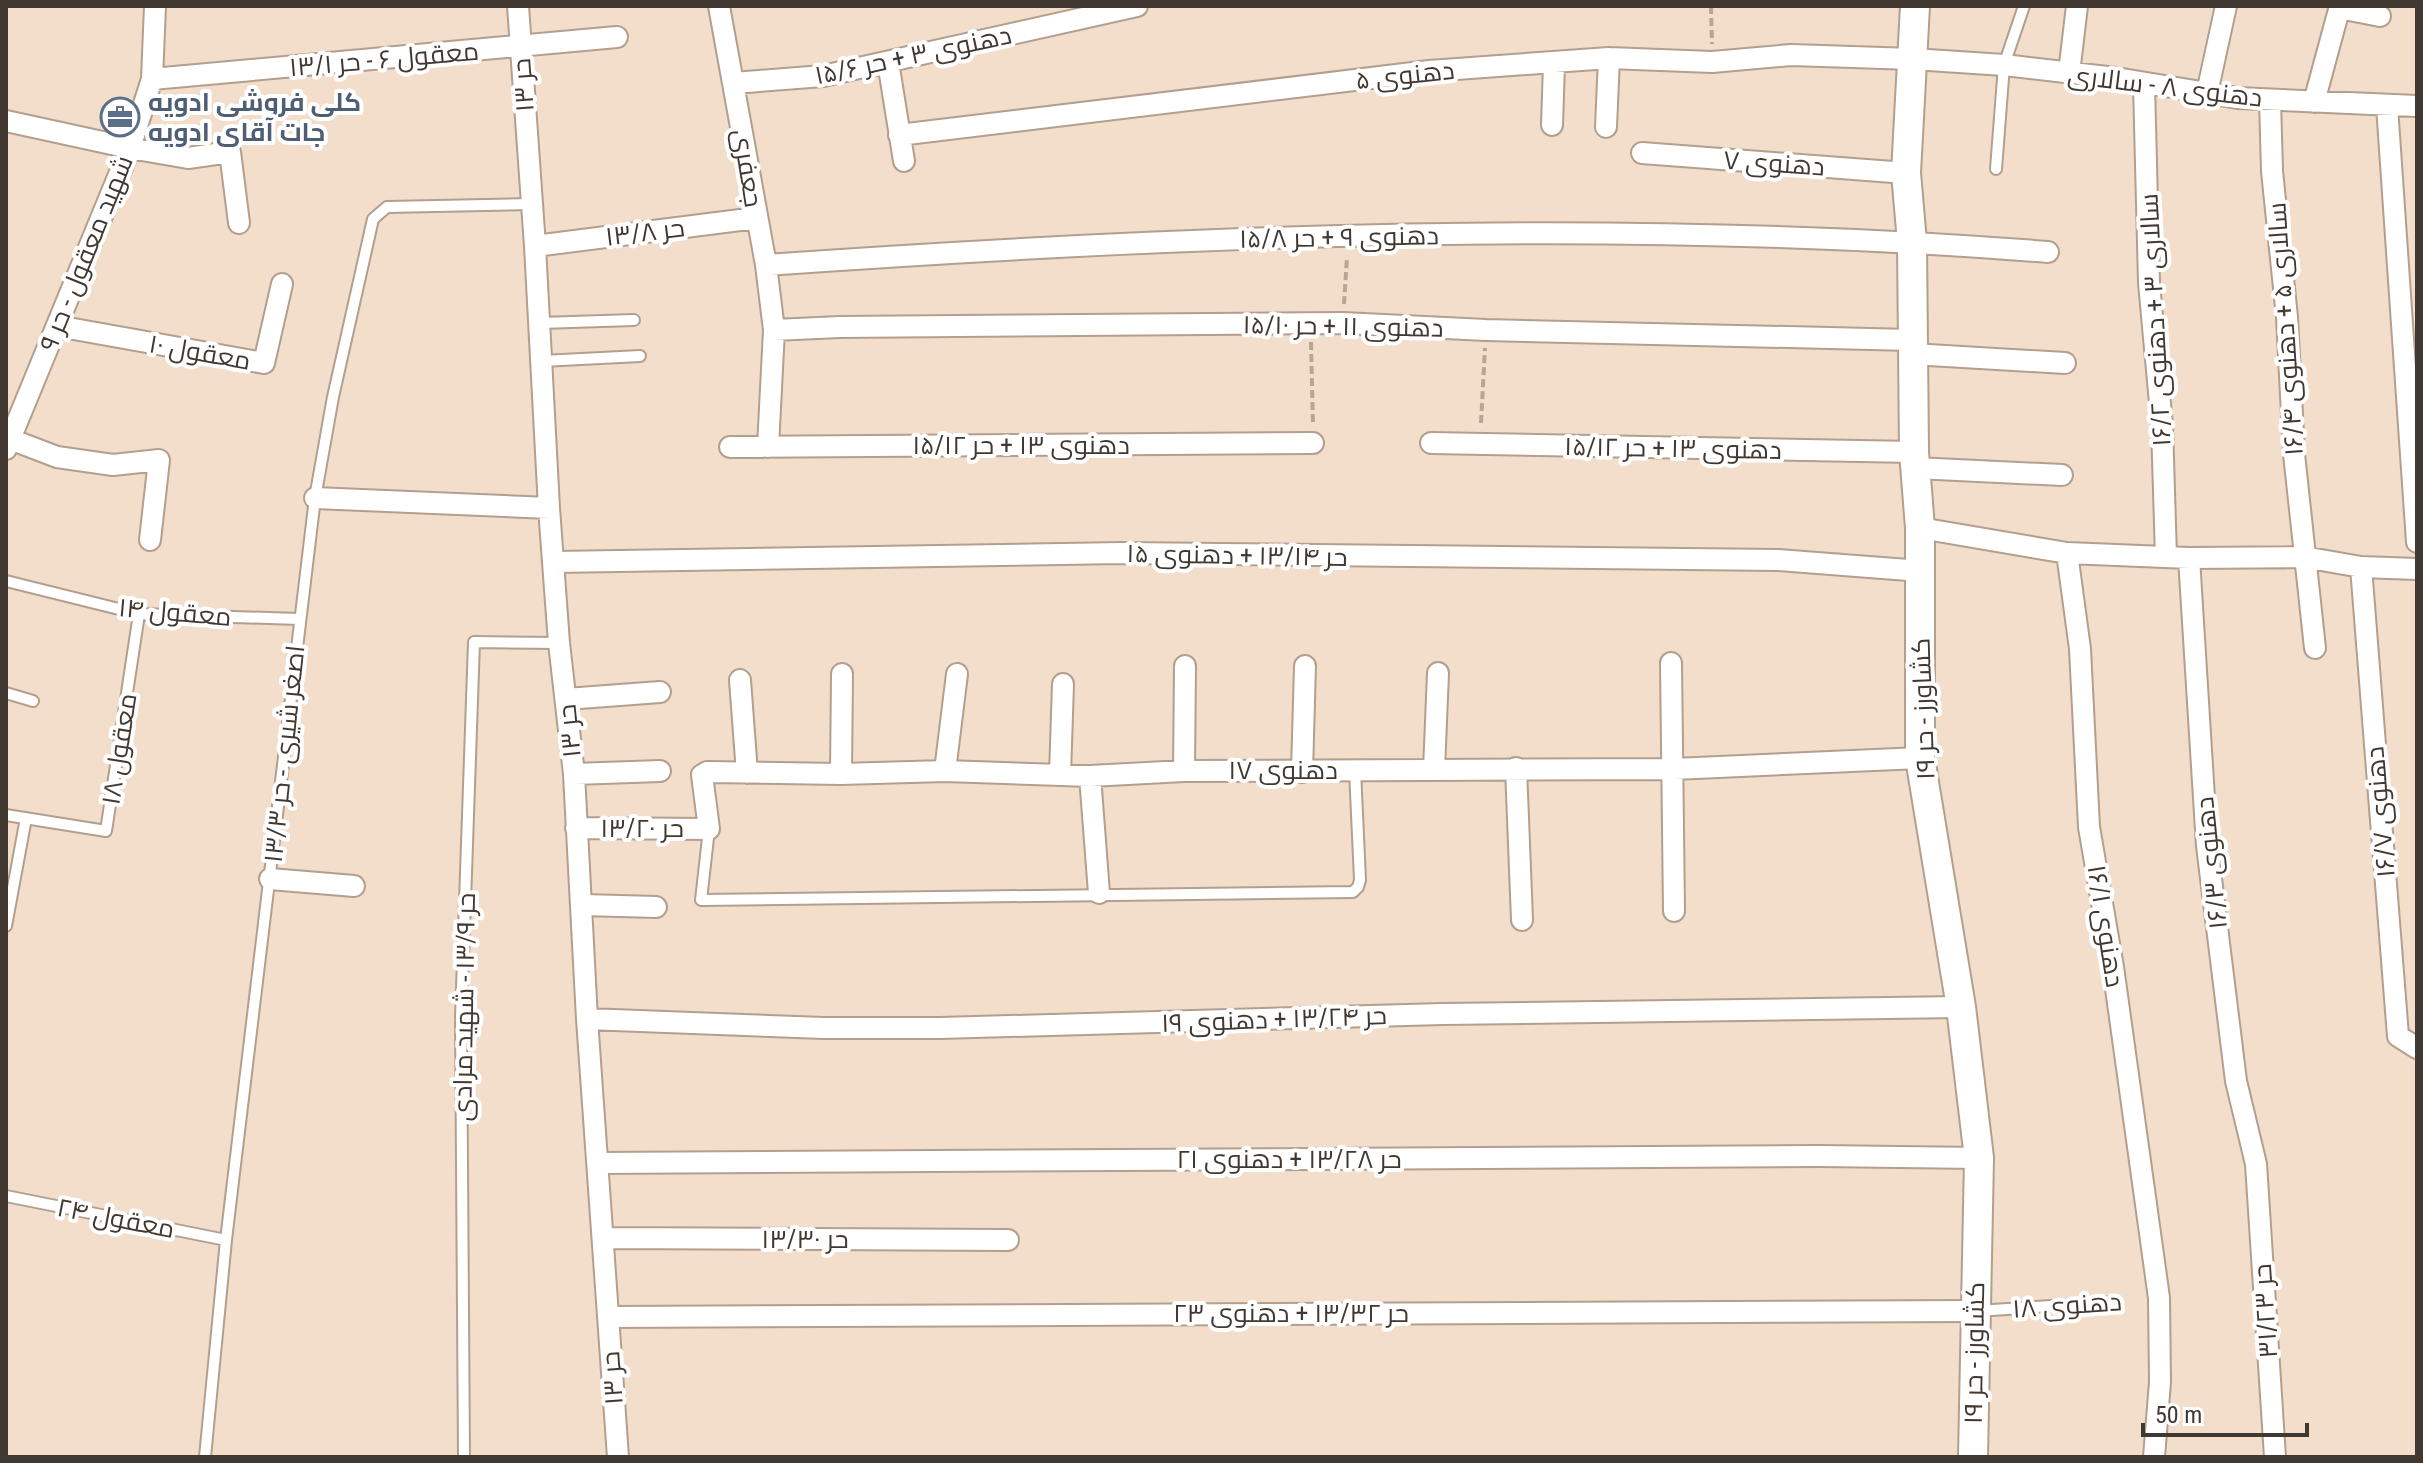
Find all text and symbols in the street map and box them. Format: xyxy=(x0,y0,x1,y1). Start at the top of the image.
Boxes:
street label: دهنوی ۳ + حر ۱۵/۶ xyxy=(812,20,1014,90)
street label: معقول ۶ - حر ۱۳/۱ xyxy=(288,36,480,82)
street label: دهنوی ۵ xyxy=(1354,55,1456,95)
street label: حر ۱۳ xyxy=(506,57,540,113)
street label: دهنوی ۸ - سالاری xyxy=(2066,59,2264,113)
place label: کلی فروشی ادویه جات آقای ادویه xyxy=(148,87,361,147)
office icon: کلی فروشی ادویه جات آقای ادویه xyxy=(99,96,141,138)
street label: جعفری xyxy=(727,127,769,209)
street label: دهنوی ۷ xyxy=(1722,144,1826,182)
street label: شهید معقول - حر ۹ xyxy=(33,151,140,356)
street label: سالاری ۳ + دهنوی ۱۶/۲ xyxy=(2133,193,2177,447)
street label: سالاری ۵ + دهنوی ۱۶/۴ xyxy=(2261,201,2309,457)
street label: حر ۱۳/۸ xyxy=(604,212,686,252)
street label: دهنوی ۹ + حر ۱۵/۸ xyxy=(1239,220,1439,254)
street label: دهنوی ۱۱ + حر ۱۵/۱۰ xyxy=(1242,309,1444,343)
street label: معقول ۱۰ xyxy=(147,328,253,376)
street label: دهنوی ۱۳ + حر ۱۵/۱۲ xyxy=(912,430,1130,460)
street label: دهنوی ۱۳ + حر ۱۵/۱۲ xyxy=(1564,431,1782,465)
street label: حر ۱۳/۱۴ + دهنوی ۱۵ xyxy=(1126,538,1348,572)
street label: معقول ۱۴ xyxy=(117,592,233,632)
street label: کشاورز - حر ۱۹ xyxy=(1906,637,1940,781)
street label: اصغر شیری - حر ۱۳/۳ xyxy=(258,644,310,864)
street label: معقول ۱۸ xyxy=(95,691,143,807)
street label: حر ۱۳ xyxy=(551,703,587,759)
street label: دهنوی ۱۶/۷ xyxy=(2359,745,2401,879)
street label: دهنوی ۱۷ xyxy=(1228,755,1338,785)
street label: دهنوی ۱۶/۳ xyxy=(2189,795,2233,931)
street label: حر ۱۳/۲۰ xyxy=(600,813,684,843)
street label: دهنوی ۱۶/۱ xyxy=(2082,863,2130,989)
street label: حر ۱۳/۹ - شهید مرادی xyxy=(447,892,482,1122)
street label: حر ۱۳/۲۴ + دهنوی ۱۹ xyxy=(1161,1000,1387,1038)
street label: حر ۱۳/۲۸ + دهنوی ۲۱ xyxy=(1176,1144,1402,1174)
street label: معقول ۲۴ xyxy=(55,1192,177,1244)
street label: حر ۱۳/۳۰ xyxy=(761,1224,849,1254)
street label: حر ۳۱/۲۳ xyxy=(2247,1263,2283,1359)
street label: کشاورز - حر ۱۹ xyxy=(1958,1282,1990,1424)
street label: دهنوی ۱۸ xyxy=(2011,1286,2123,1324)
street label: حر ۱۳/۳۲ + دهنوی ۲۳ xyxy=(1173,1298,1409,1328)
street label: حر ۱۳ xyxy=(595,1350,629,1406)
scale bar xyxy=(2143,1387,2307,1437)
text: 50 m xyxy=(2155,1401,2202,1429)

